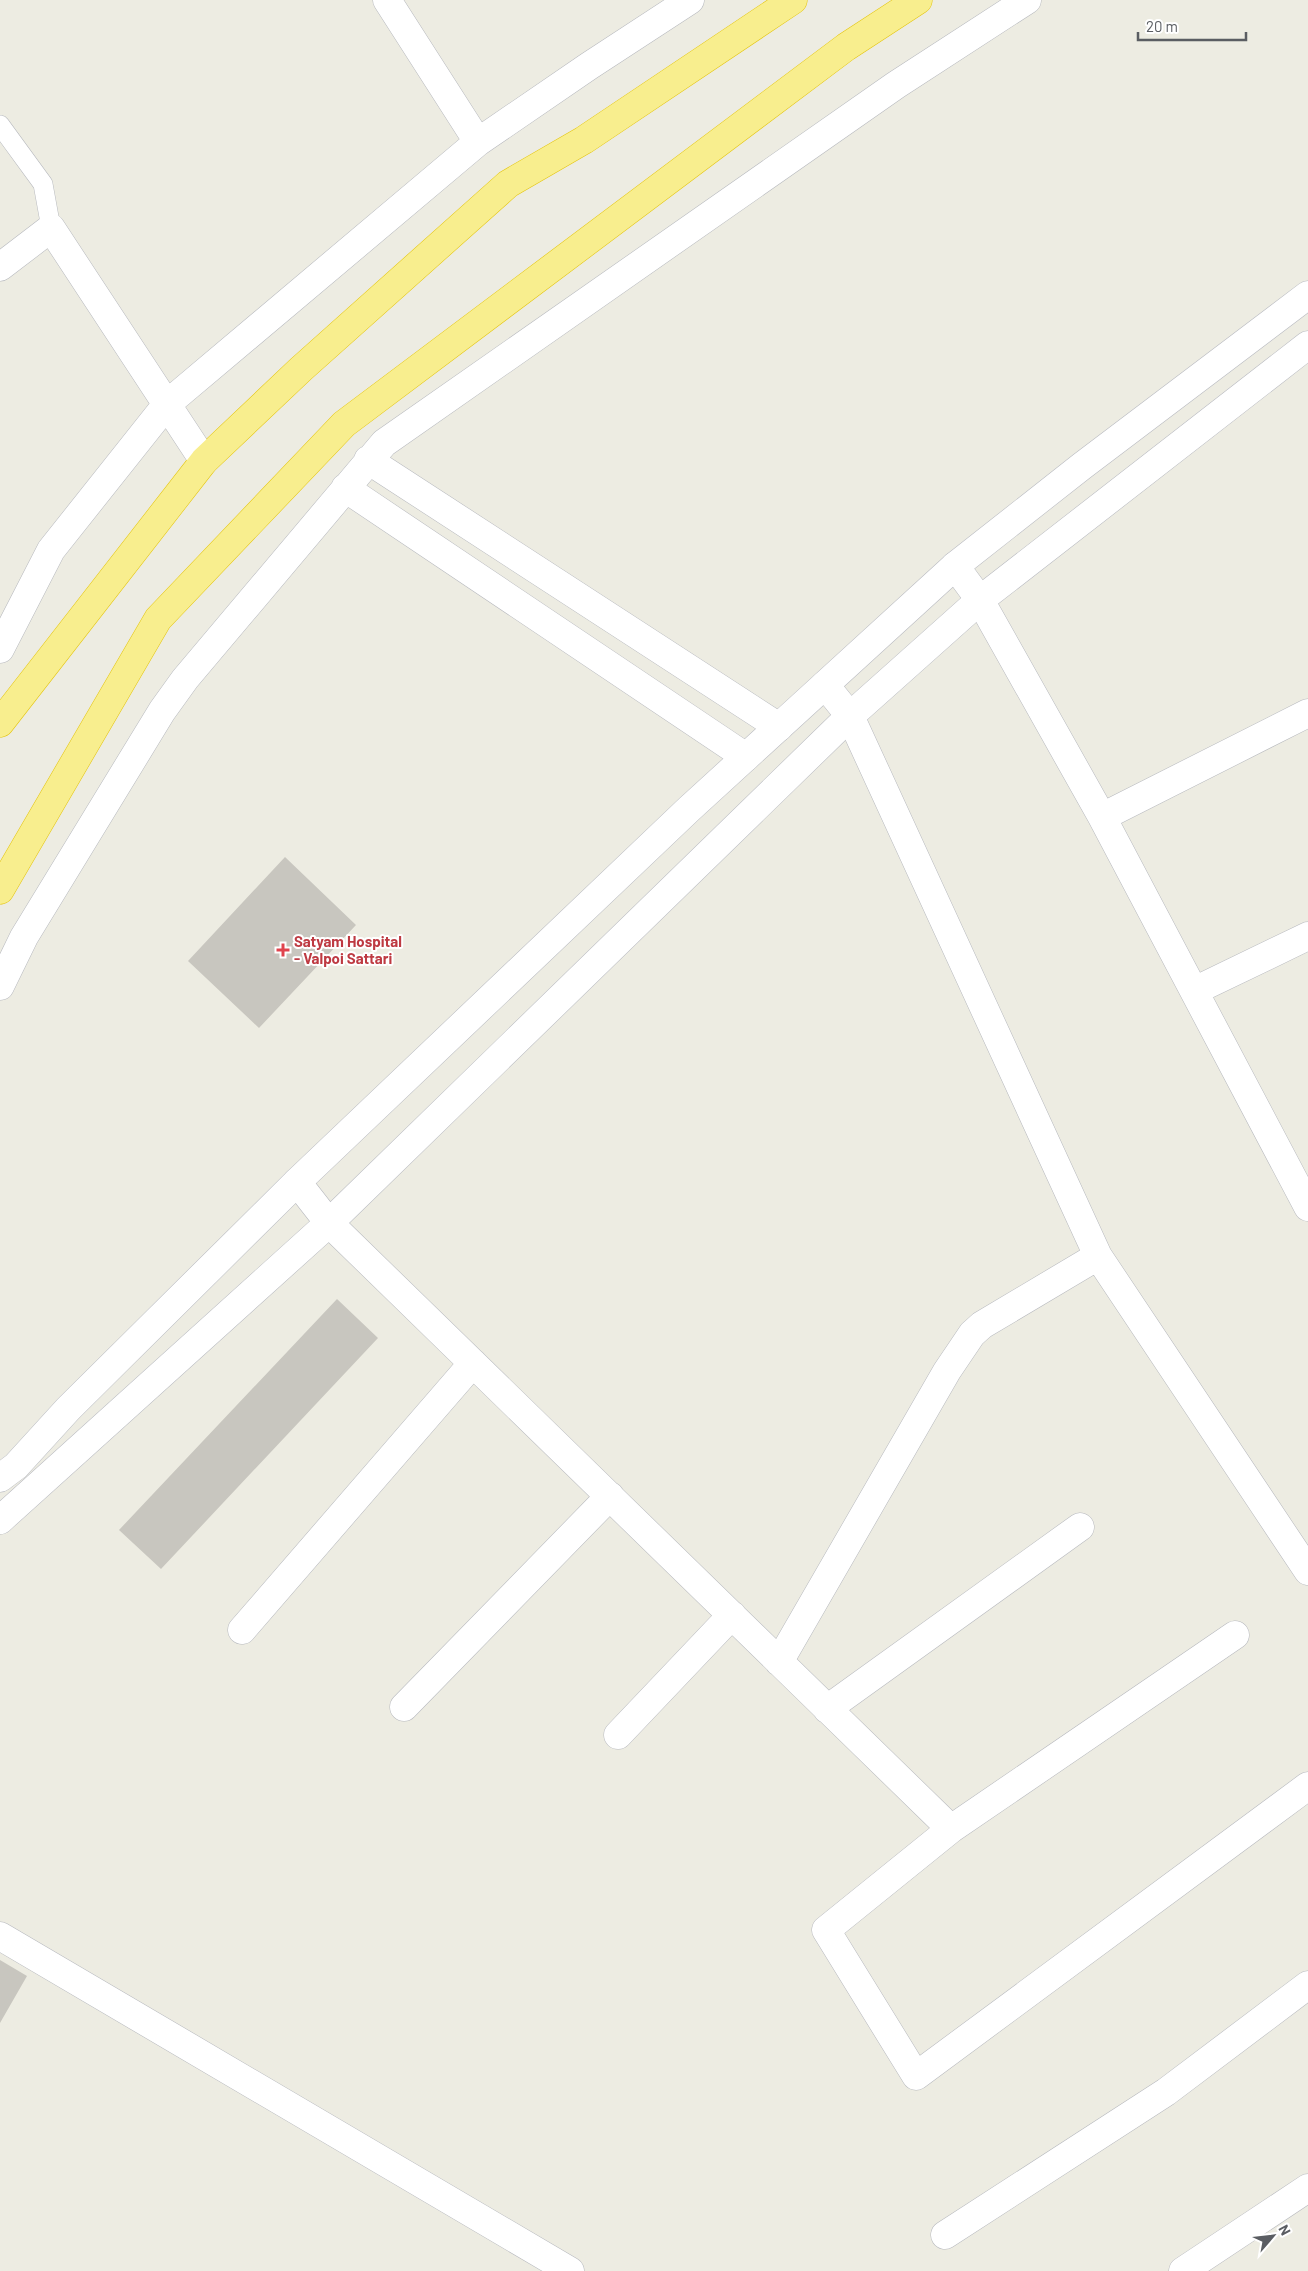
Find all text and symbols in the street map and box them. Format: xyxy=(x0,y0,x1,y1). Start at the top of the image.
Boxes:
scale bar xyxy=(1138,10,1246,42)
text: 20 m xyxy=(1146,17,1178,35)
place label: Satyam Hospital - Valpoi Sattari xyxy=(294,932,402,967)
marker: Satyam Hospital - Valpoi Sattari xyxy=(276,943,290,957)
north arrow xyxy=(1248,2211,1298,2261)
text: N xyxy=(1275,2222,1295,2238)

